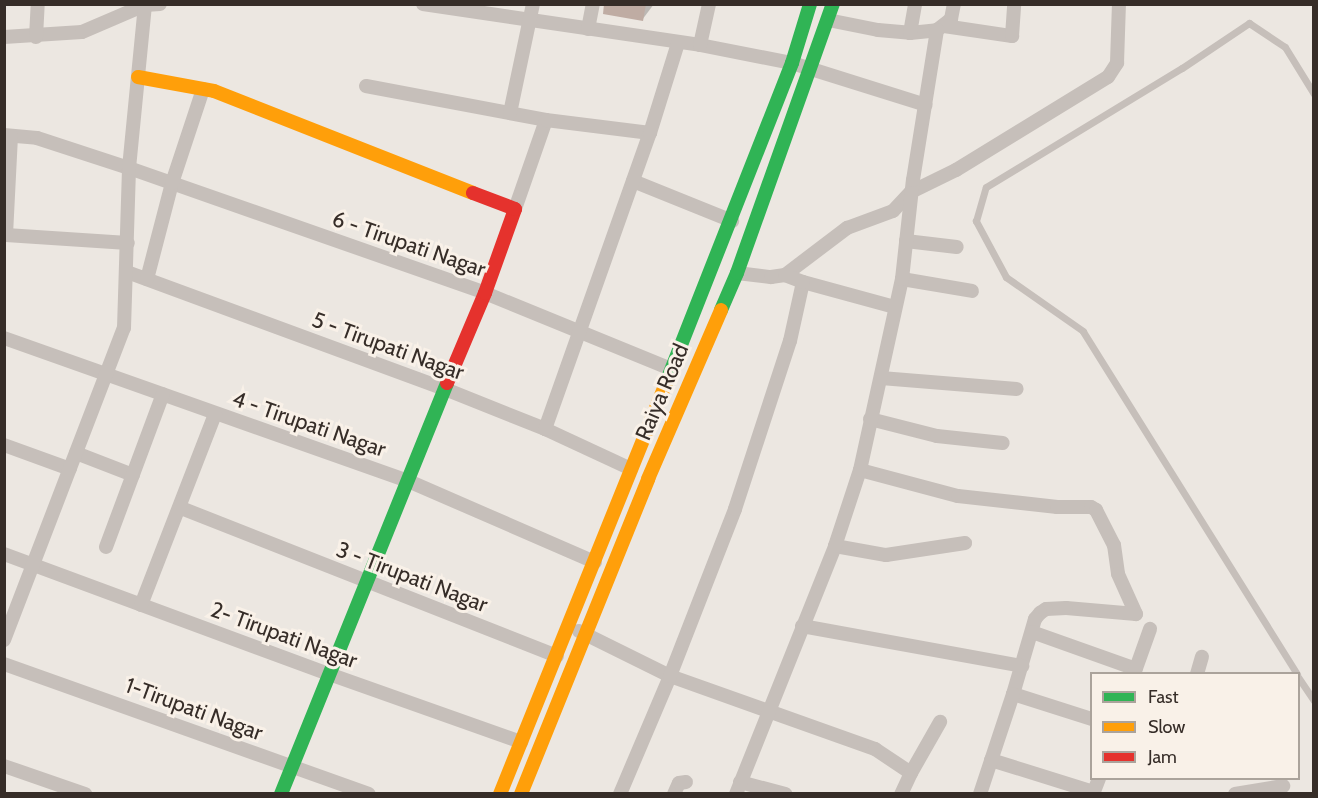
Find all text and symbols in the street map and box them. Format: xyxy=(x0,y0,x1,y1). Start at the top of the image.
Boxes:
street label: 6 - Tirupati Nagar xyxy=(329,205,489,283)
street label: 5 - Tirupati Nagar xyxy=(308,306,468,386)
street label: Raiya Road xyxy=(630,340,694,444)
street label: 4 - Tirupati Nagar xyxy=(229,385,389,463)
street label: 3 - Tirupati Nagar xyxy=(333,536,491,618)
street label: 2- Tirupati Nagar xyxy=(207,596,361,674)
street label: 1-Tirupati Nagar xyxy=(122,672,266,746)
legend xyxy=(1090,672,1300,780)
text: Fast xyxy=(1148,686,1179,708)
text: Slow xyxy=(1148,716,1185,738)
text: Jam xyxy=(1148,746,1177,768)

